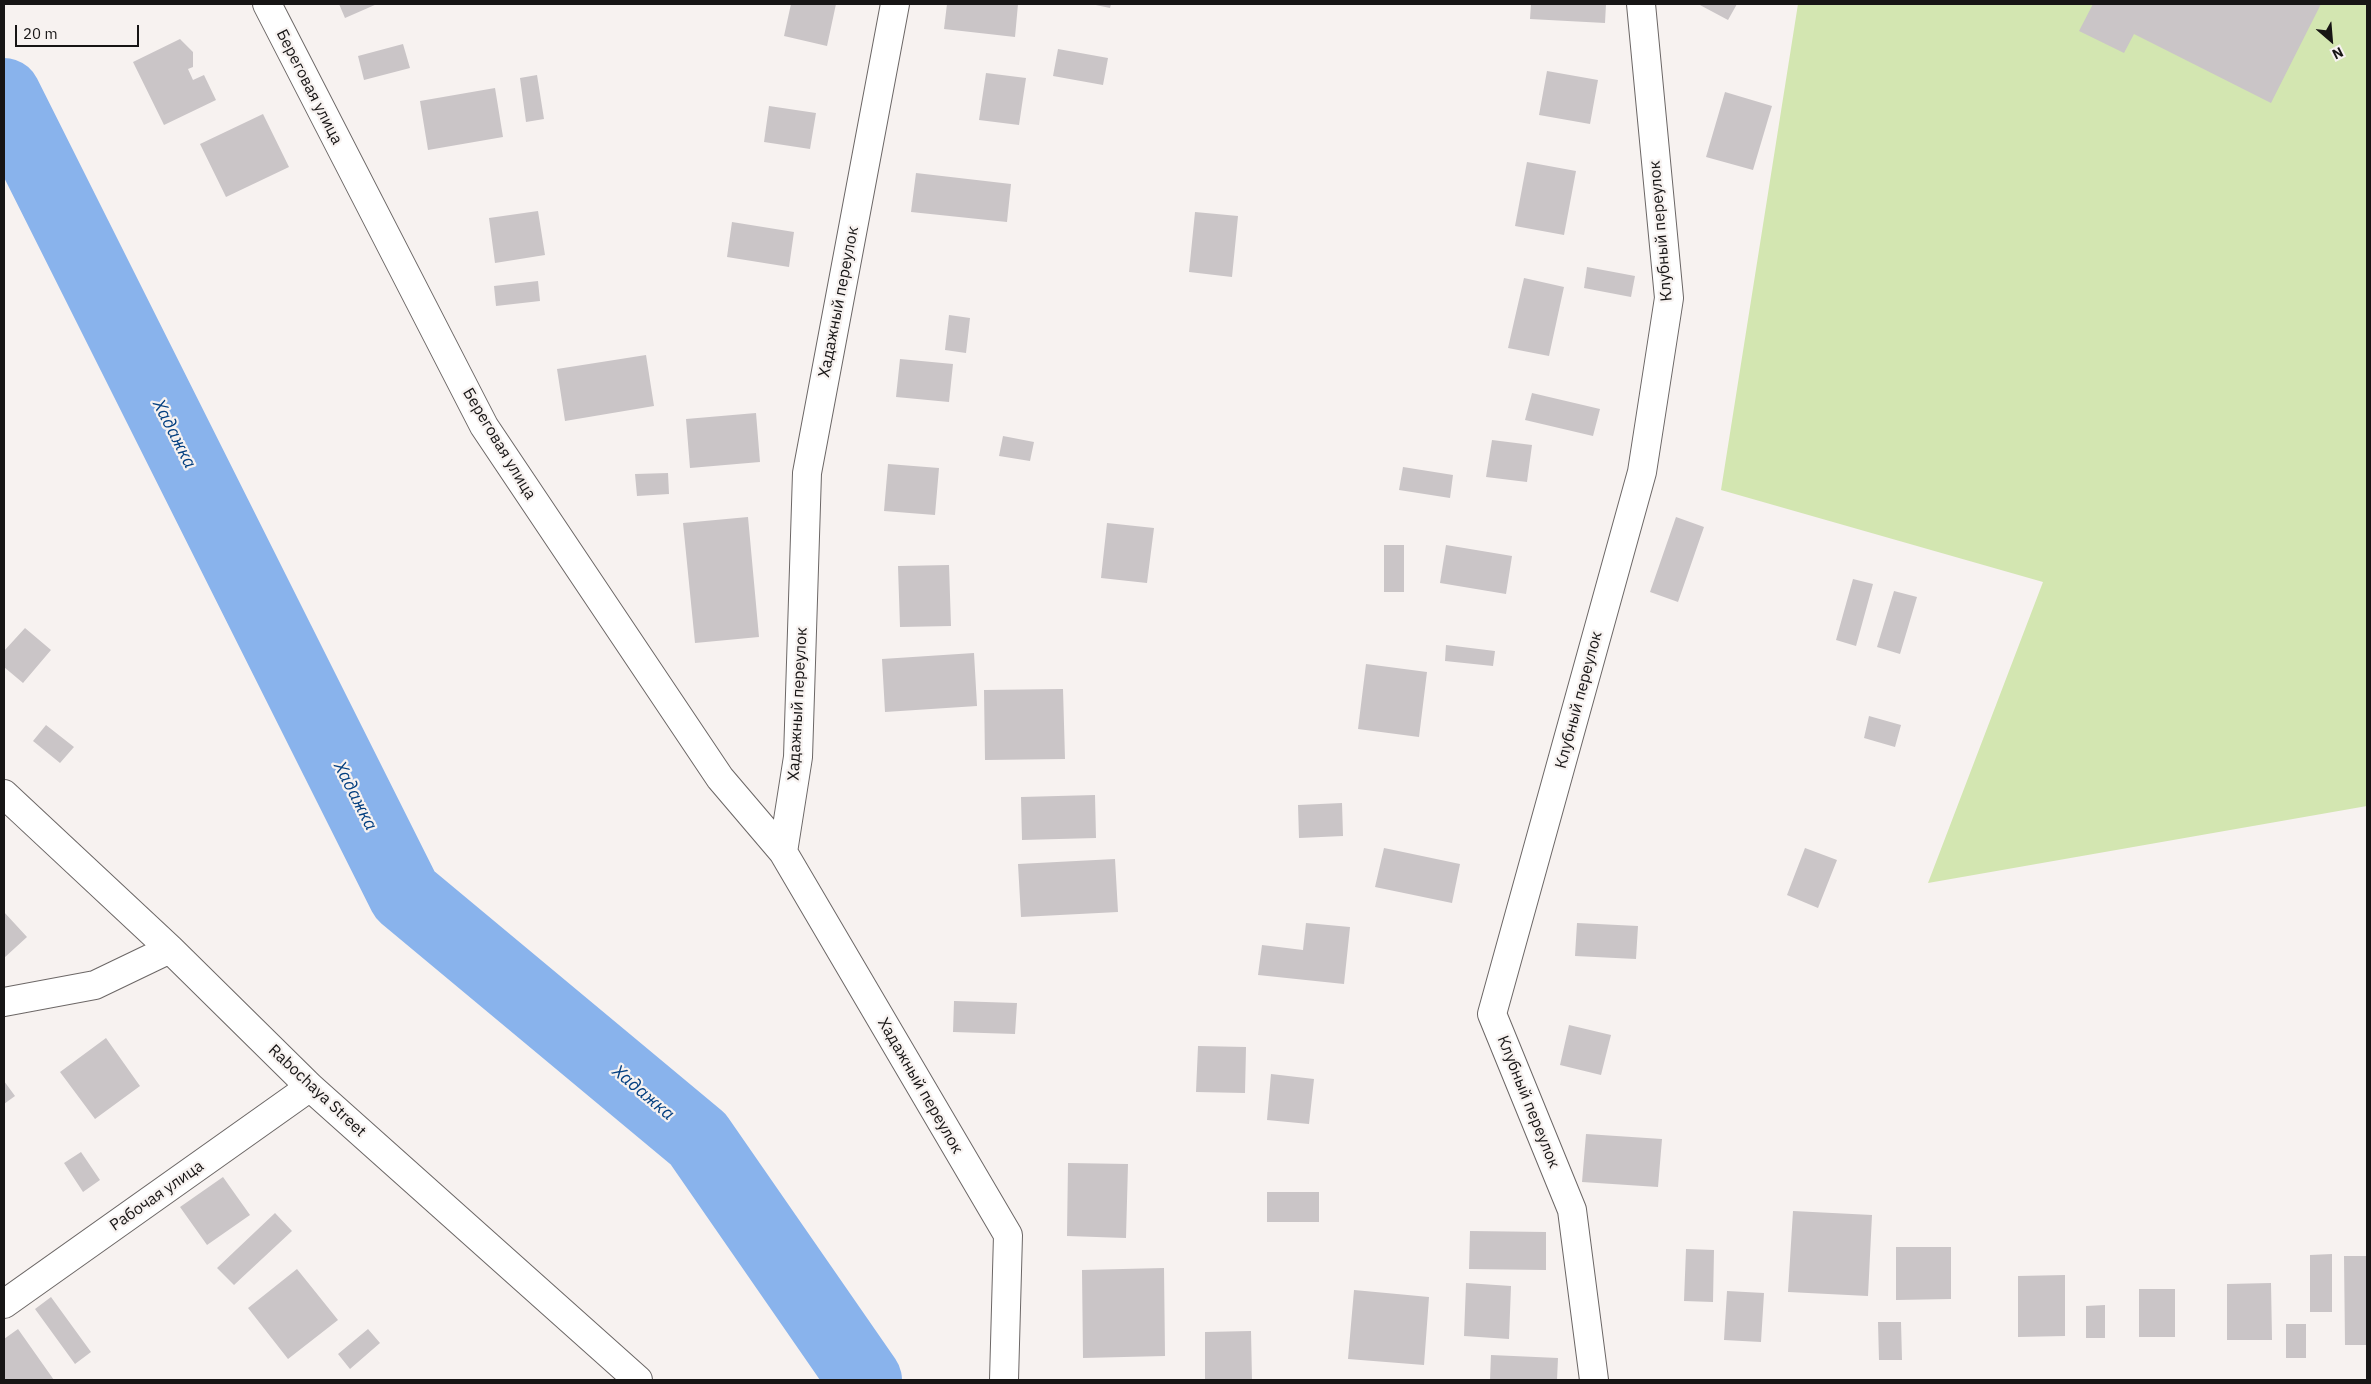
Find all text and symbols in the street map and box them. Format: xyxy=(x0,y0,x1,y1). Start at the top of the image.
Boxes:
scale bar xyxy=(18,15,141,47)
north arrow xyxy=(2306,15,2356,65)
text: 20 m xyxy=(23,24,58,43)
street label: Береговая улица xyxy=(272,26,346,148)
text: N xyxy=(2329,43,2346,64)
street label: Клубный переулок xyxy=(1645,160,1677,302)
street label: Хадажный переулок xyxy=(815,225,863,379)
street label: Береговая улица xyxy=(458,385,540,503)
water label: Хадажка xyxy=(147,396,201,472)
street label: Хадажный переулок xyxy=(784,627,812,781)
street label: Клубный переулок xyxy=(1551,629,1607,771)
water label: Хадажка xyxy=(328,758,382,834)
street label: Хадажный переулок xyxy=(873,1015,967,1157)
street label: Клубный переулок xyxy=(1493,1033,1563,1171)
street label: Rabochaya Street xyxy=(264,1041,370,1141)
water label: Хадажка xyxy=(608,1061,678,1125)
street label: Рабочая улица xyxy=(106,1157,208,1235)

